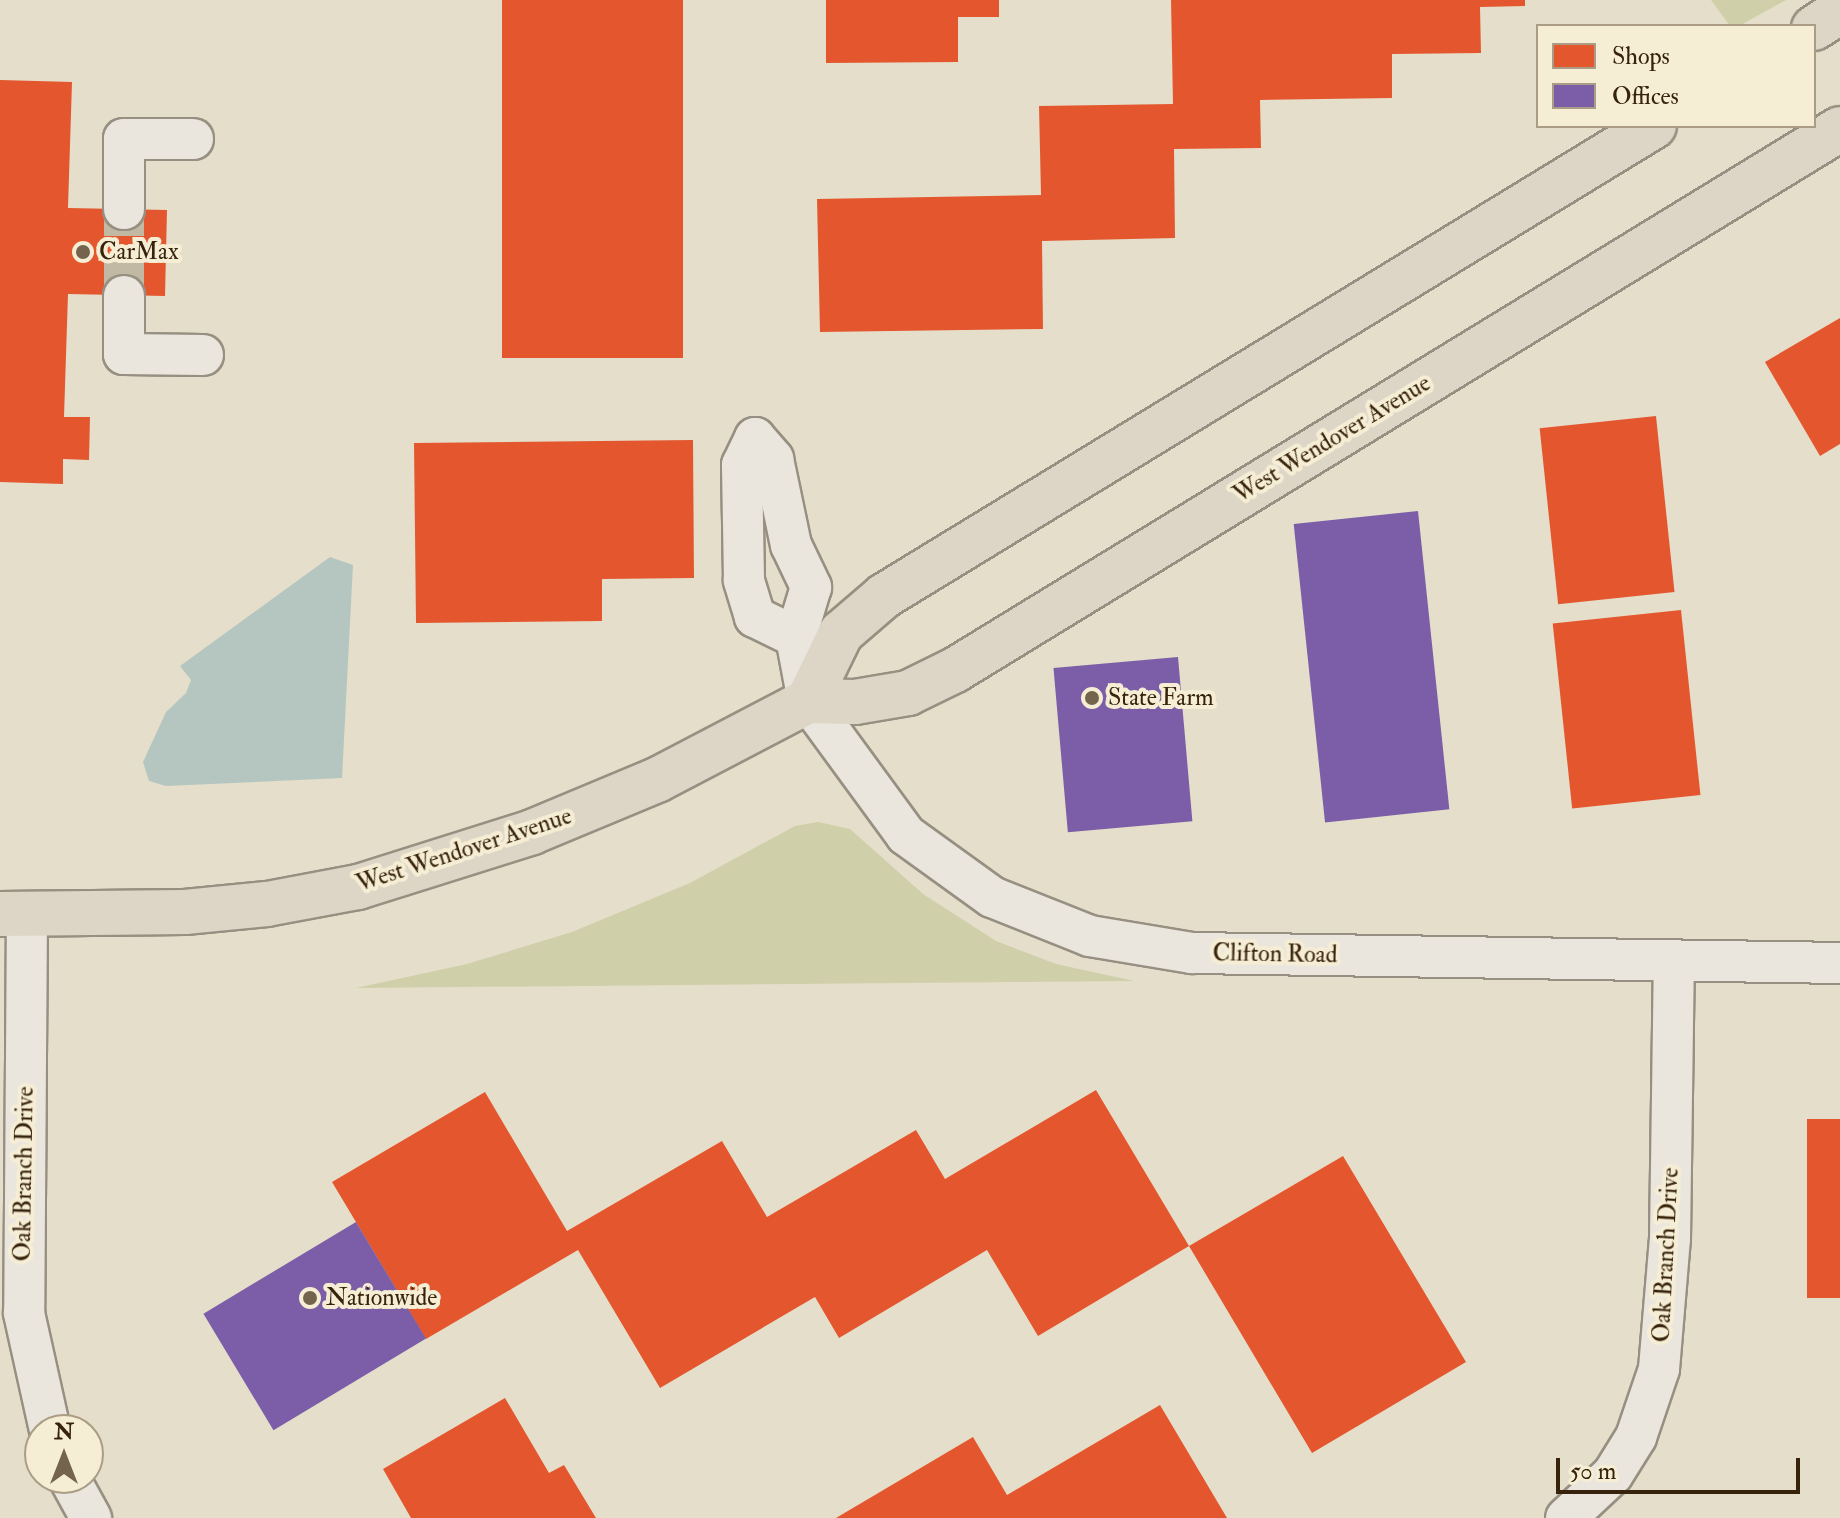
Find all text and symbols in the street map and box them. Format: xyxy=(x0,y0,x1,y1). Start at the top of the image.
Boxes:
legend xyxy=(1536,24,1816,128)
text: Shops xyxy=(1612,41,1670,72)
text: Offices xyxy=(1612,81,1679,112)
place label: CarMax xyxy=(99,238,179,266)
marker: CarMax xyxy=(74,243,92,261)
street label: West Wendover Avenue xyxy=(1228,369,1436,509)
place label: State Farm xyxy=(1108,684,1214,712)
marker: State Farm xyxy=(1083,689,1101,707)
street label: West Wendover Avenue xyxy=(353,802,575,898)
street label: Clifton Road xyxy=(1212,939,1338,969)
street label: Oak Branch Drive xyxy=(8,1086,40,1262)
street label: Oak Branch Drive xyxy=(1647,1167,1685,1343)
place label: Nationwide xyxy=(326,1284,437,1312)
marker: Nationwide xyxy=(301,1289,319,1307)
north arrow xyxy=(24,1414,104,1494)
text: N xyxy=(54,1418,74,1446)
scale bar xyxy=(1560,1442,1804,1492)
text: 50 m xyxy=(1570,1456,1616,1487)

